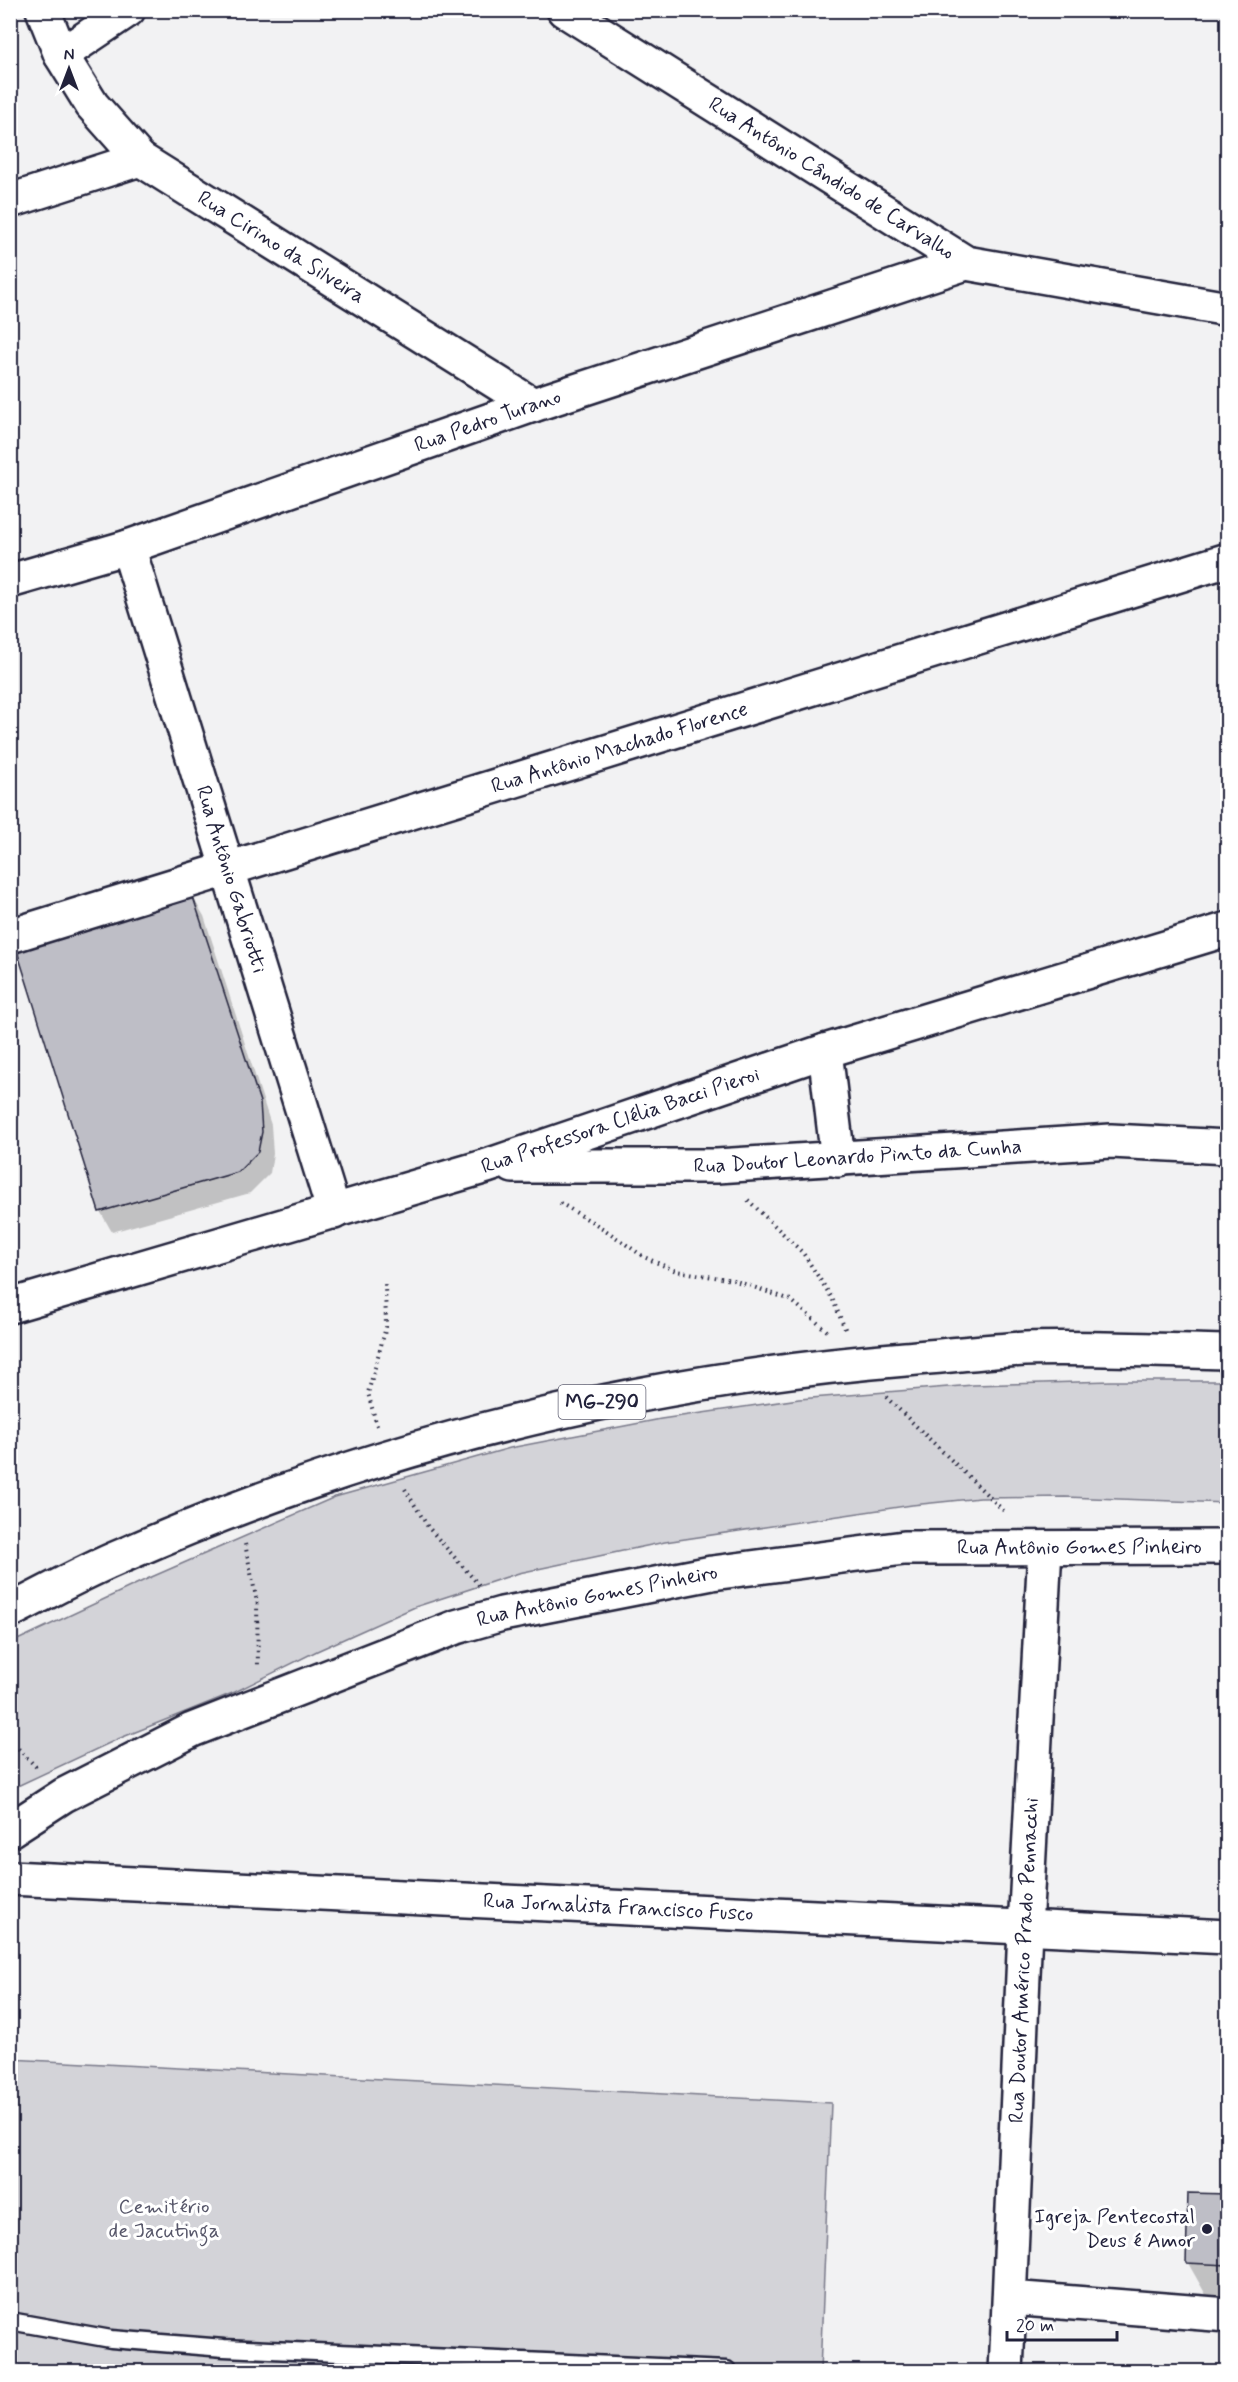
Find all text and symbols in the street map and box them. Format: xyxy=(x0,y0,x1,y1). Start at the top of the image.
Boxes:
north arrow xyxy=(39,39,99,99)
text: N xyxy=(64,45,74,66)
street label: Rua Antônio Cândido de Carvalho xyxy=(703,90,960,266)
street label: Rua Cirino da Silveira xyxy=(192,184,370,310)
street label: Rua Pedro Turano xyxy=(411,383,565,460)
street label: Rua Antônio Machado Florence xyxy=(488,695,751,801)
street label: Rua Antônio Gabriotti xyxy=(189,782,273,977)
street label: Rua Professora Clélia Bacci Pieroi xyxy=(478,1060,763,1181)
street label: Rua Doutor Leonardo Pinto da Cunha xyxy=(694,1133,1023,1180)
road number: MG-290 xyxy=(558,1385,646,1419)
street label: Rua Antônio Gomes Pinheiro xyxy=(957,1533,1202,1562)
street label: Rua Antônio Gomes Pinheiro xyxy=(474,1558,720,1634)
street label: Rua Doutor Américo Prado Pennacchi xyxy=(1003,1797,1046,2124)
street label: Rua Jornalista Francisco Fusco xyxy=(482,1887,754,1928)
park label: Cemitério de Jacutinga xyxy=(109,2193,219,2247)
place label: Igreja Pentecostal Deus é Amor xyxy=(1034,2203,1195,2255)
marker: Igreja Pentecostal Deus é Amor xyxy=(1200,2222,1214,2236)
scale bar xyxy=(1007,2304,1116,2342)
text: 20 m xyxy=(1016,2314,1054,2338)

